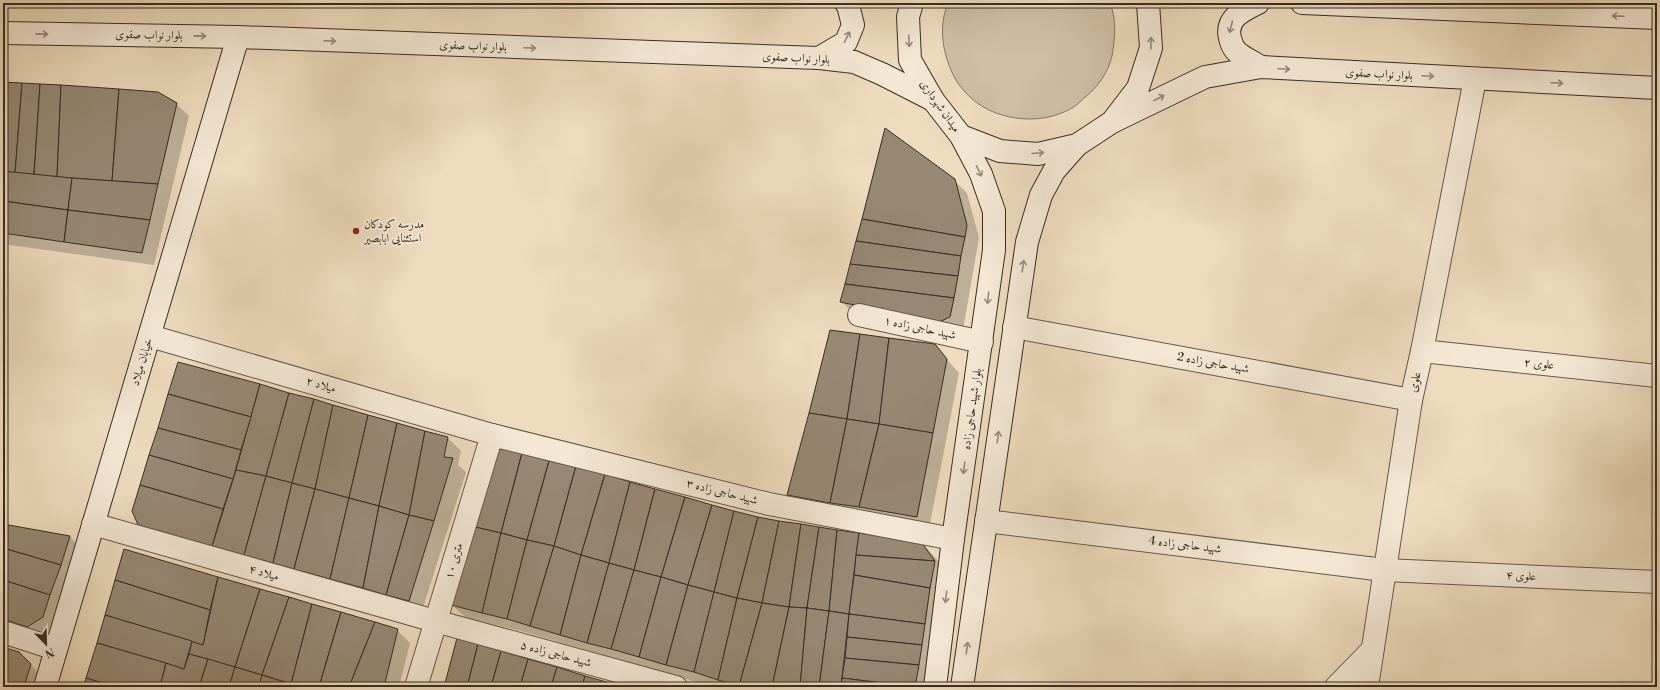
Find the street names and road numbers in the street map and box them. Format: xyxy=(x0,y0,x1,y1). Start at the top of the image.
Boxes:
street label: بلوار نواب صفوی xyxy=(115,27,183,43)
street label: بلوار نواب صفوی xyxy=(439,37,507,55)
street label: بلوار نواب صفوی xyxy=(762,49,830,67)
street label: بلوار نواب صفوی xyxy=(1345,65,1413,83)
street label: میدان شهرداری xyxy=(916,77,964,135)
street label: شهید حاجی زاده ۱ xyxy=(883,313,957,343)
street label: خیابان میلاد xyxy=(128,336,156,388)
street label: شهید حاجی زاده 2 xyxy=(1176,349,1250,377)
street label: علوی ۲ xyxy=(1523,355,1555,373)
street label: بلوار شهید حاجی زاده xyxy=(959,367,985,451)
street label: علوی xyxy=(1405,370,1425,394)
street label: میلاد ۲ xyxy=(304,374,338,396)
street label: شهید حاجی زاده ۳ xyxy=(685,476,759,508)
street label: شهید حاجی زاده 4 xyxy=(1148,533,1222,557)
street label: ۱۰ متری xyxy=(441,541,467,581)
street label: میلاد ۴ xyxy=(247,562,281,584)
street label: علوی ۴ xyxy=(1506,568,1537,584)
street label: شهید حاجی زاده ۵ xyxy=(519,637,593,671)

